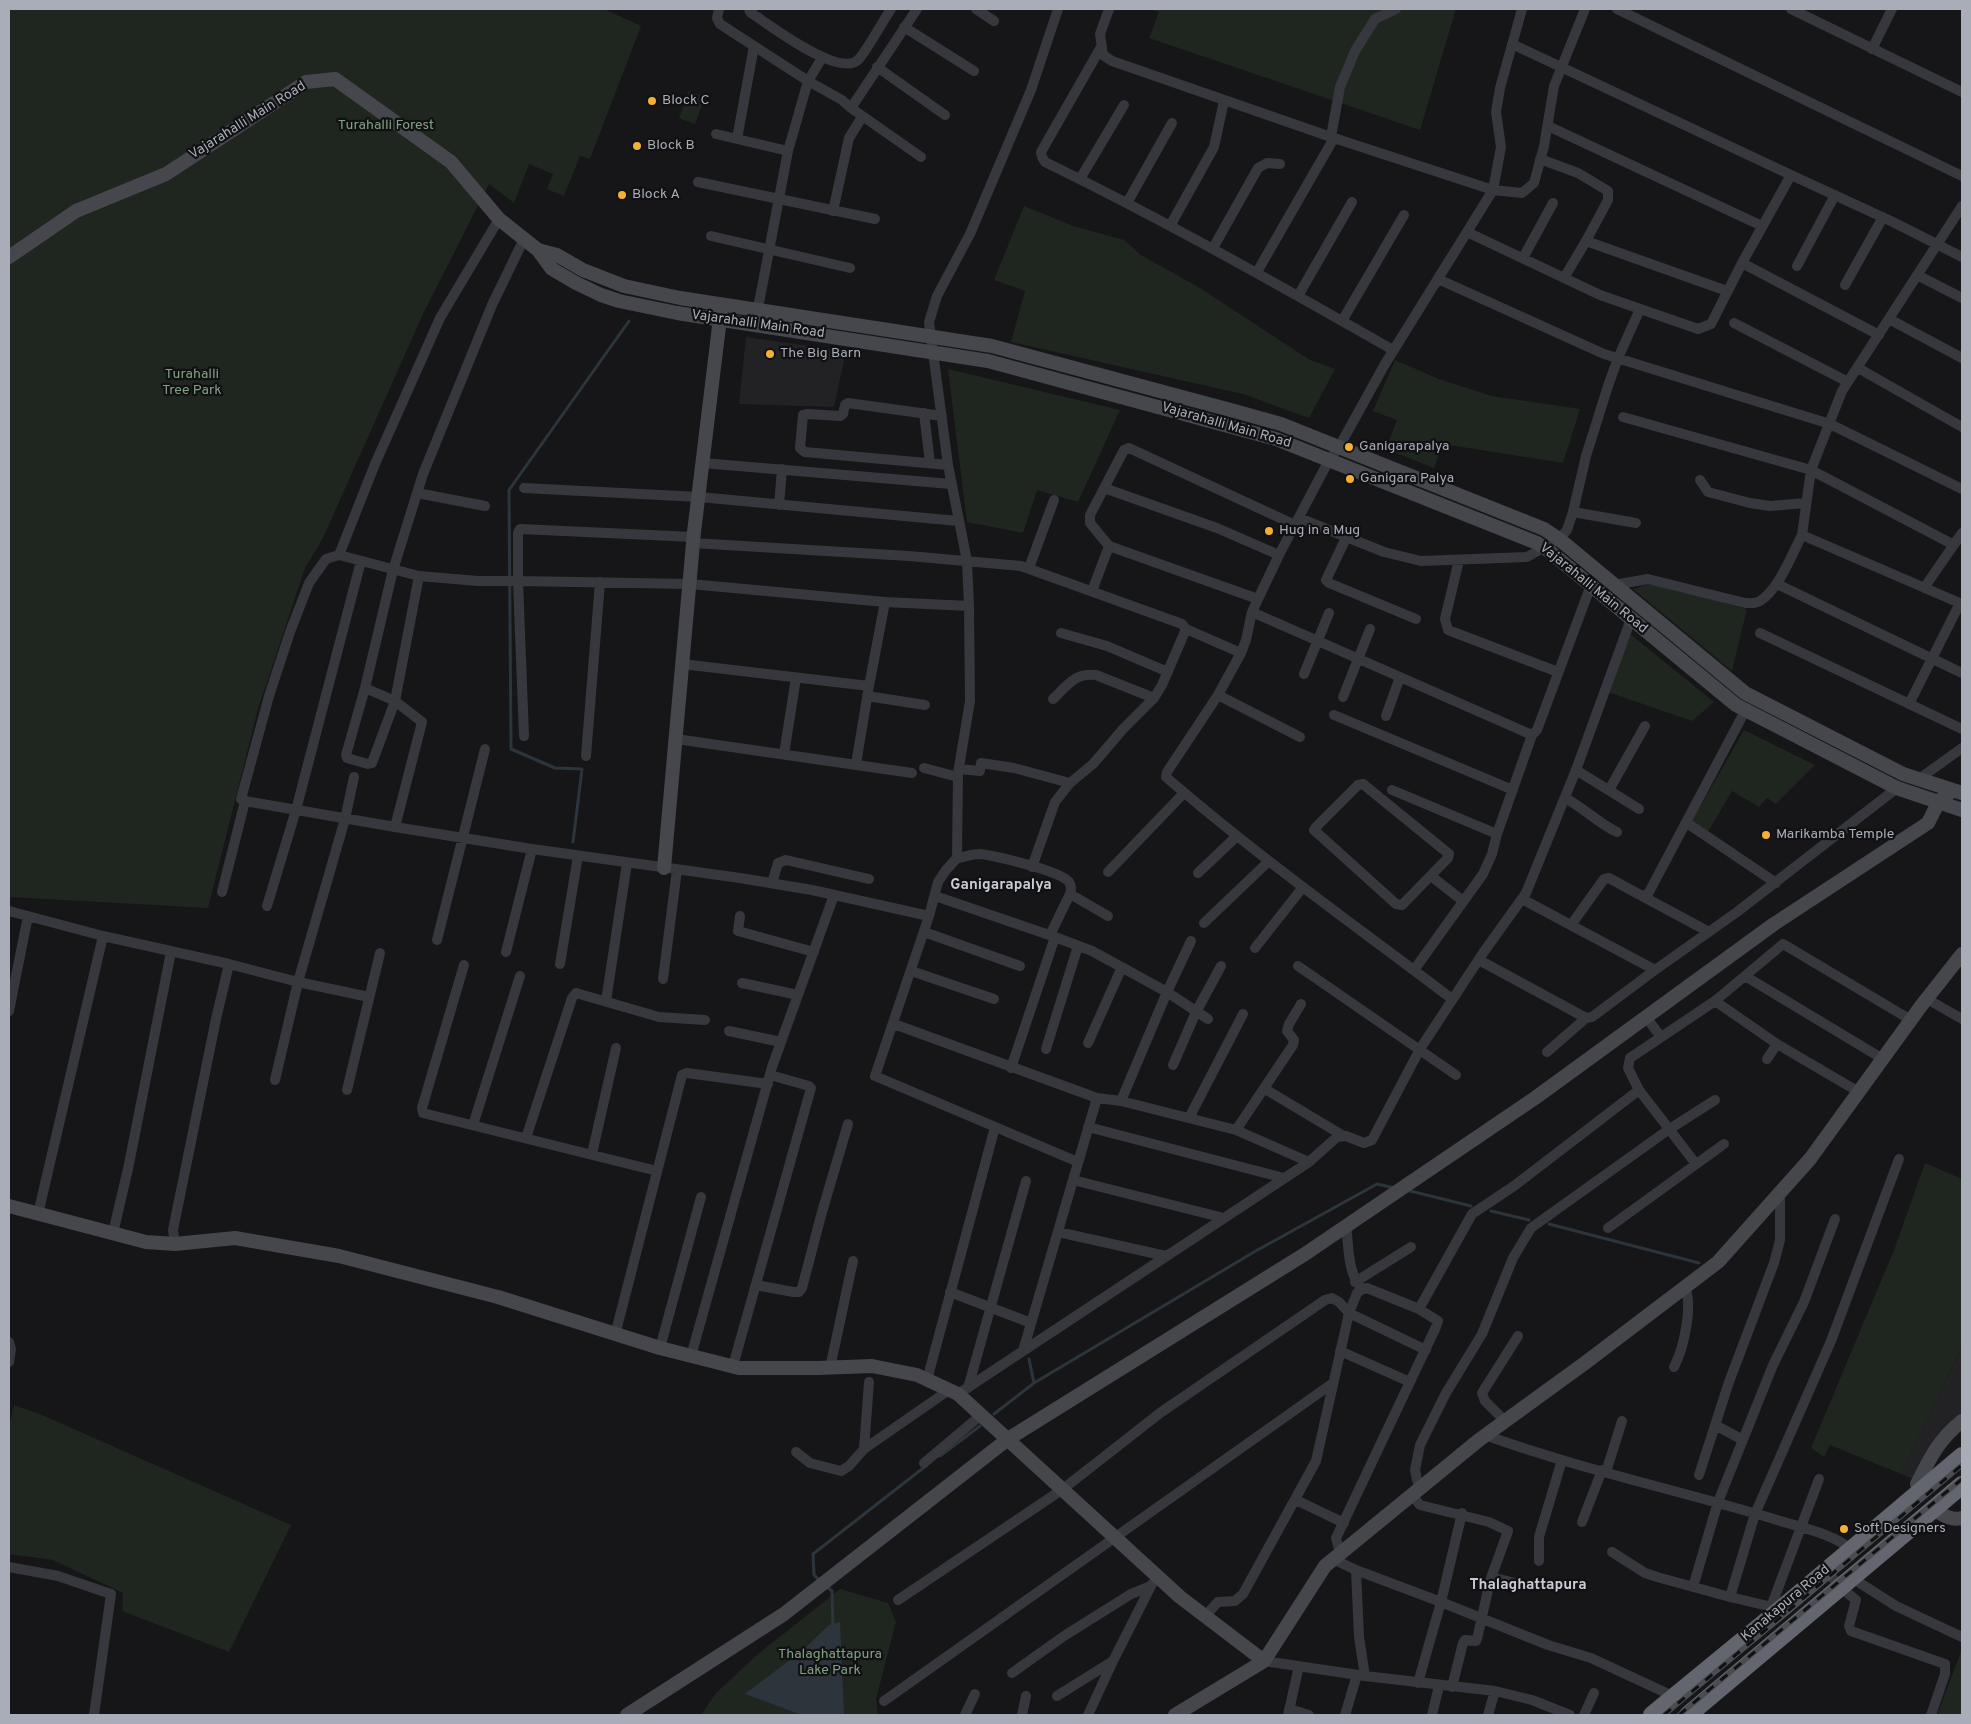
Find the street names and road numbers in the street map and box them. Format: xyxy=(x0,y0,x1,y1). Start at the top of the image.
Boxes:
street label: Vajarahalli Main Road xyxy=(187,78,309,164)
street label: Vajarahalli Main Road xyxy=(690,307,826,343)
street label: Vajarahalli Main Road xyxy=(1159,399,1293,453)
street label: Vajarahalli Main Road xyxy=(1535,540,1651,638)
street label: Kanakapura Road xyxy=(1738,1562,1834,1646)

